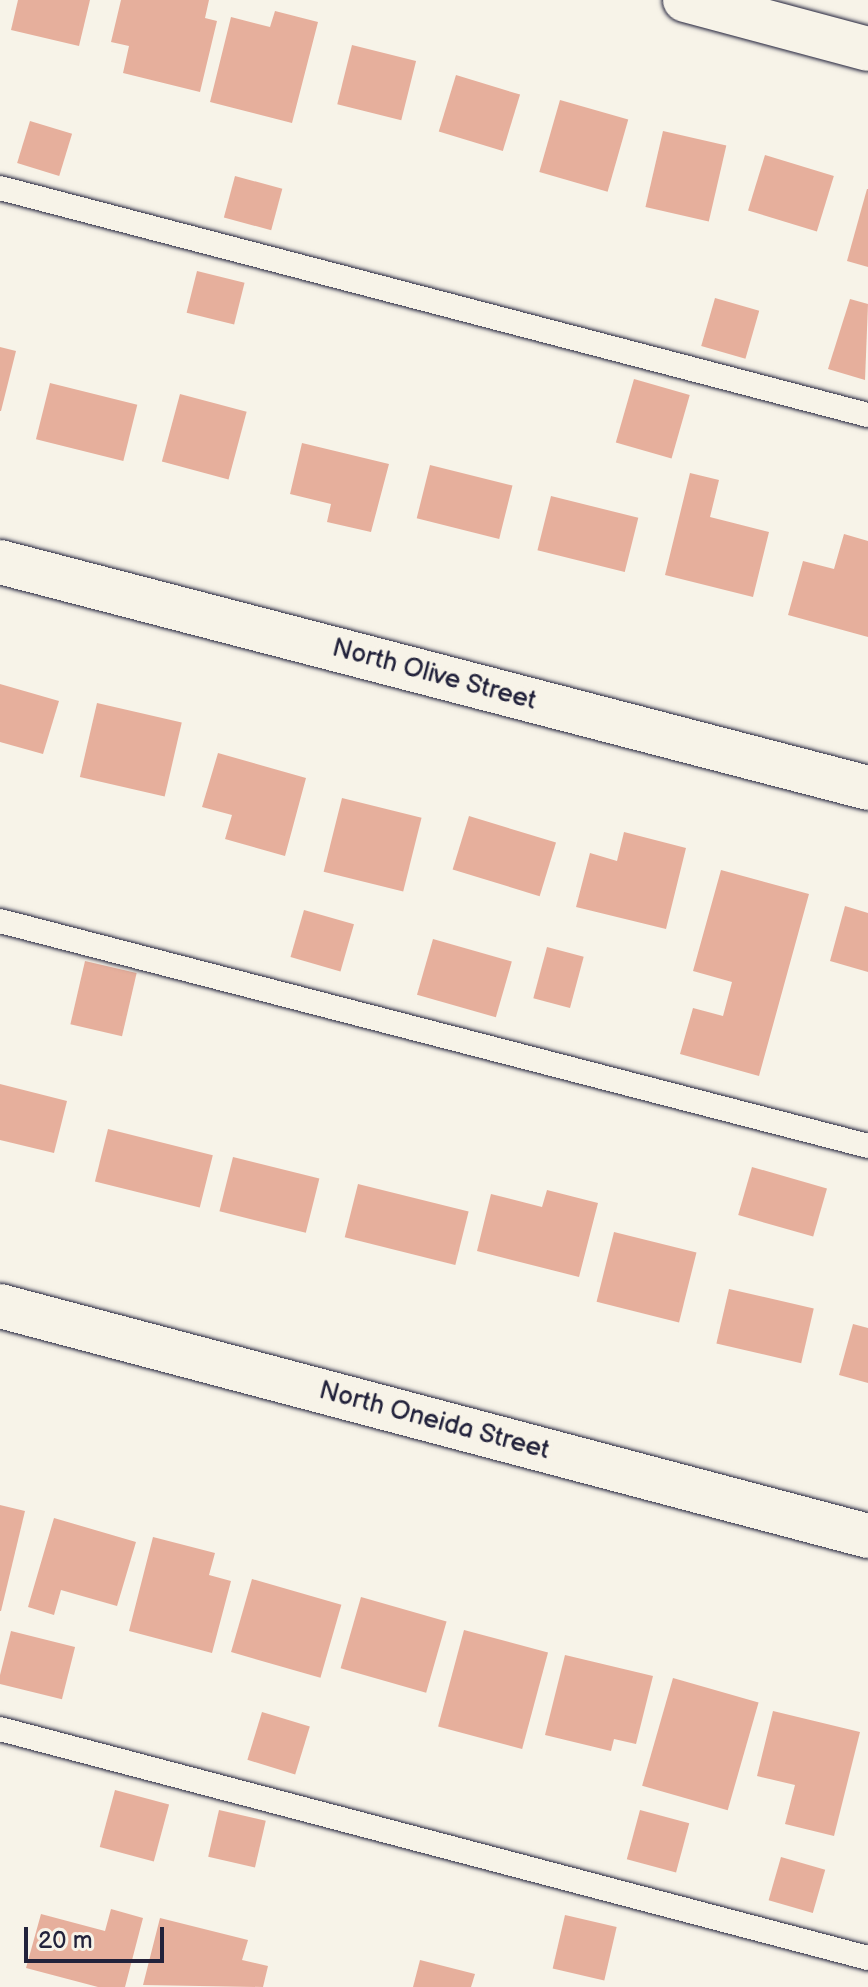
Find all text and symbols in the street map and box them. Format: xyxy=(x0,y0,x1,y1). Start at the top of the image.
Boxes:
street label: North Olive Street xyxy=(328,633,540,717)
street label: North Oneida Street xyxy=(315,1375,553,1467)
scale bar xyxy=(28,1911,168,1961)
text: 20 m xyxy=(38,1926,93,1955)

